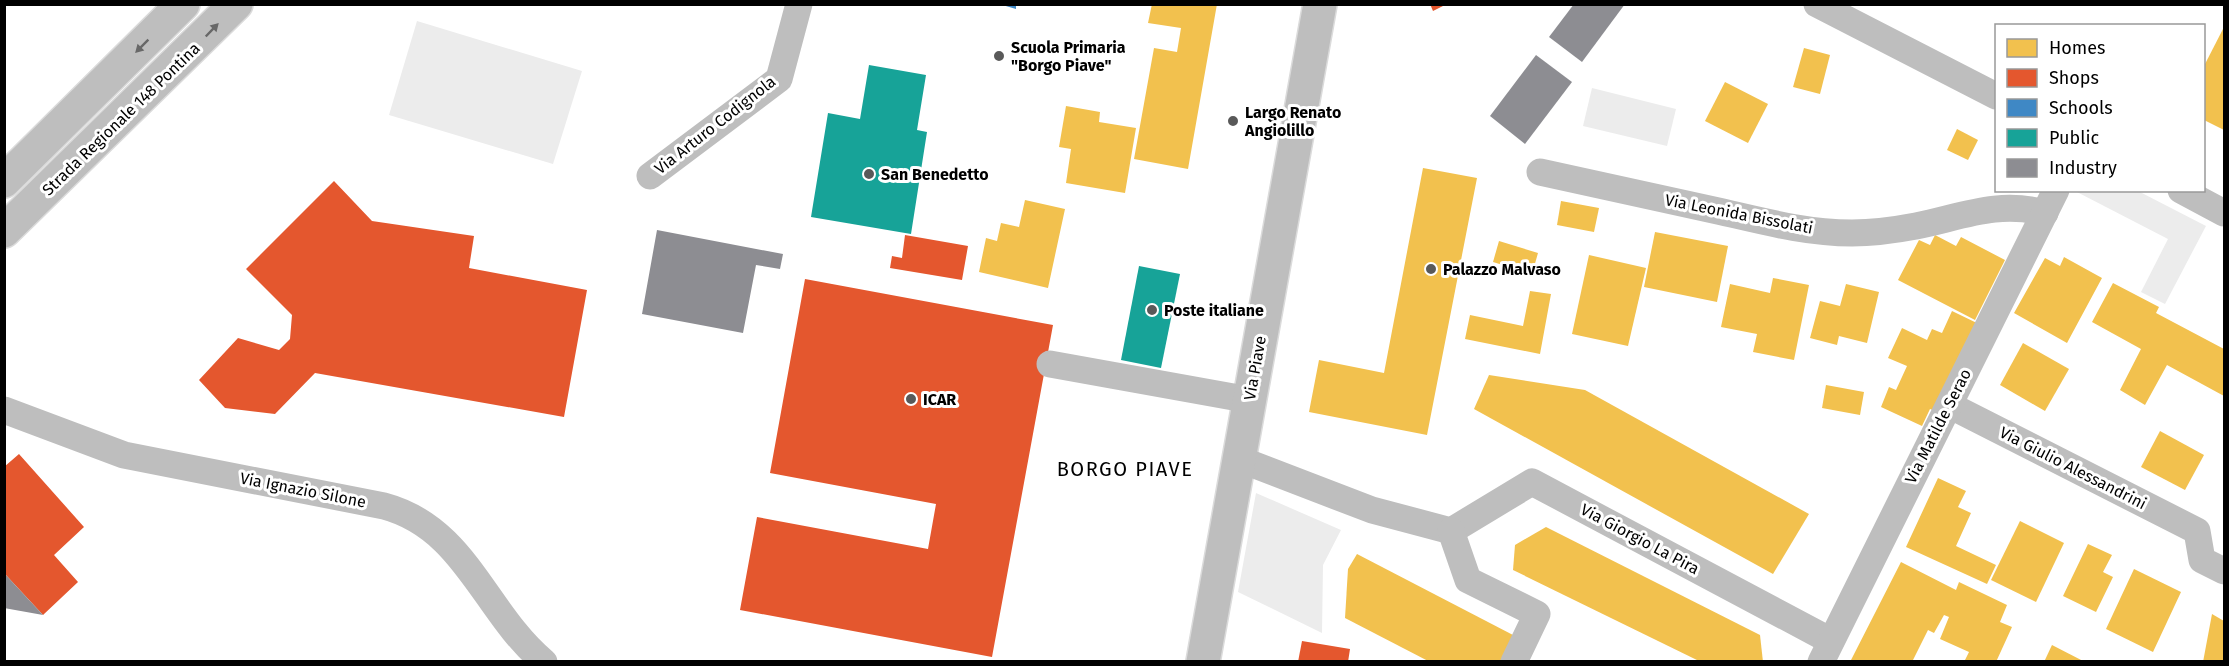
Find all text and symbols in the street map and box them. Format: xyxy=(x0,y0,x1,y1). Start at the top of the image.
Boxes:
one-way arrow xyxy=(205,22,219,37)
legend xyxy=(1995,24,2205,192)
text: Homes xyxy=(2049,37,2105,59)
one-way arrow xyxy=(135,38,149,52)
place label: Scuola Primaria "Borgo Piave" xyxy=(1011,38,1126,75)
street label: Strada Regionale 148 Pontina xyxy=(38,39,204,199)
marker: Scuola Primaria "Borgo Piave" xyxy=(992,49,1006,63)
text: Shops xyxy=(2049,67,2099,89)
street label: Via Arturo Codignola xyxy=(651,72,779,178)
text: Schools xyxy=(2049,97,2113,119)
place label: Largo Renato Angiolillo xyxy=(1244,103,1341,140)
marker: Largo Renato Angiolillo xyxy=(1226,114,1240,128)
text: Public xyxy=(2049,127,2099,149)
text: Industry xyxy=(2049,157,2117,179)
place label: San Benedetto xyxy=(881,165,989,184)
marker: San Benedetto xyxy=(862,167,876,181)
street label: Via Leonida Bissolati xyxy=(1663,190,1815,238)
place label: Palazzo Malvaso xyxy=(1443,260,1561,279)
marker: Palazzo Malvaso xyxy=(1424,262,1438,276)
place label: Poste italiane xyxy=(1164,301,1264,320)
marker: Poste italiane xyxy=(1145,303,1159,317)
street label: Via Piave xyxy=(1240,334,1270,402)
street label: Via Matilde Serao xyxy=(1901,366,1975,486)
place label: ICAR xyxy=(923,390,956,409)
marker: ICAR xyxy=(904,392,918,406)
street label: Via Giulio Alessandrini xyxy=(1996,423,2150,513)
district label: BORGO PIAVE xyxy=(1057,457,1193,481)
street label: Via Ignazio Silone xyxy=(238,468,368,512)
street label: Via Giorgio La Pira xyxy=(1577,500,1703,578)

